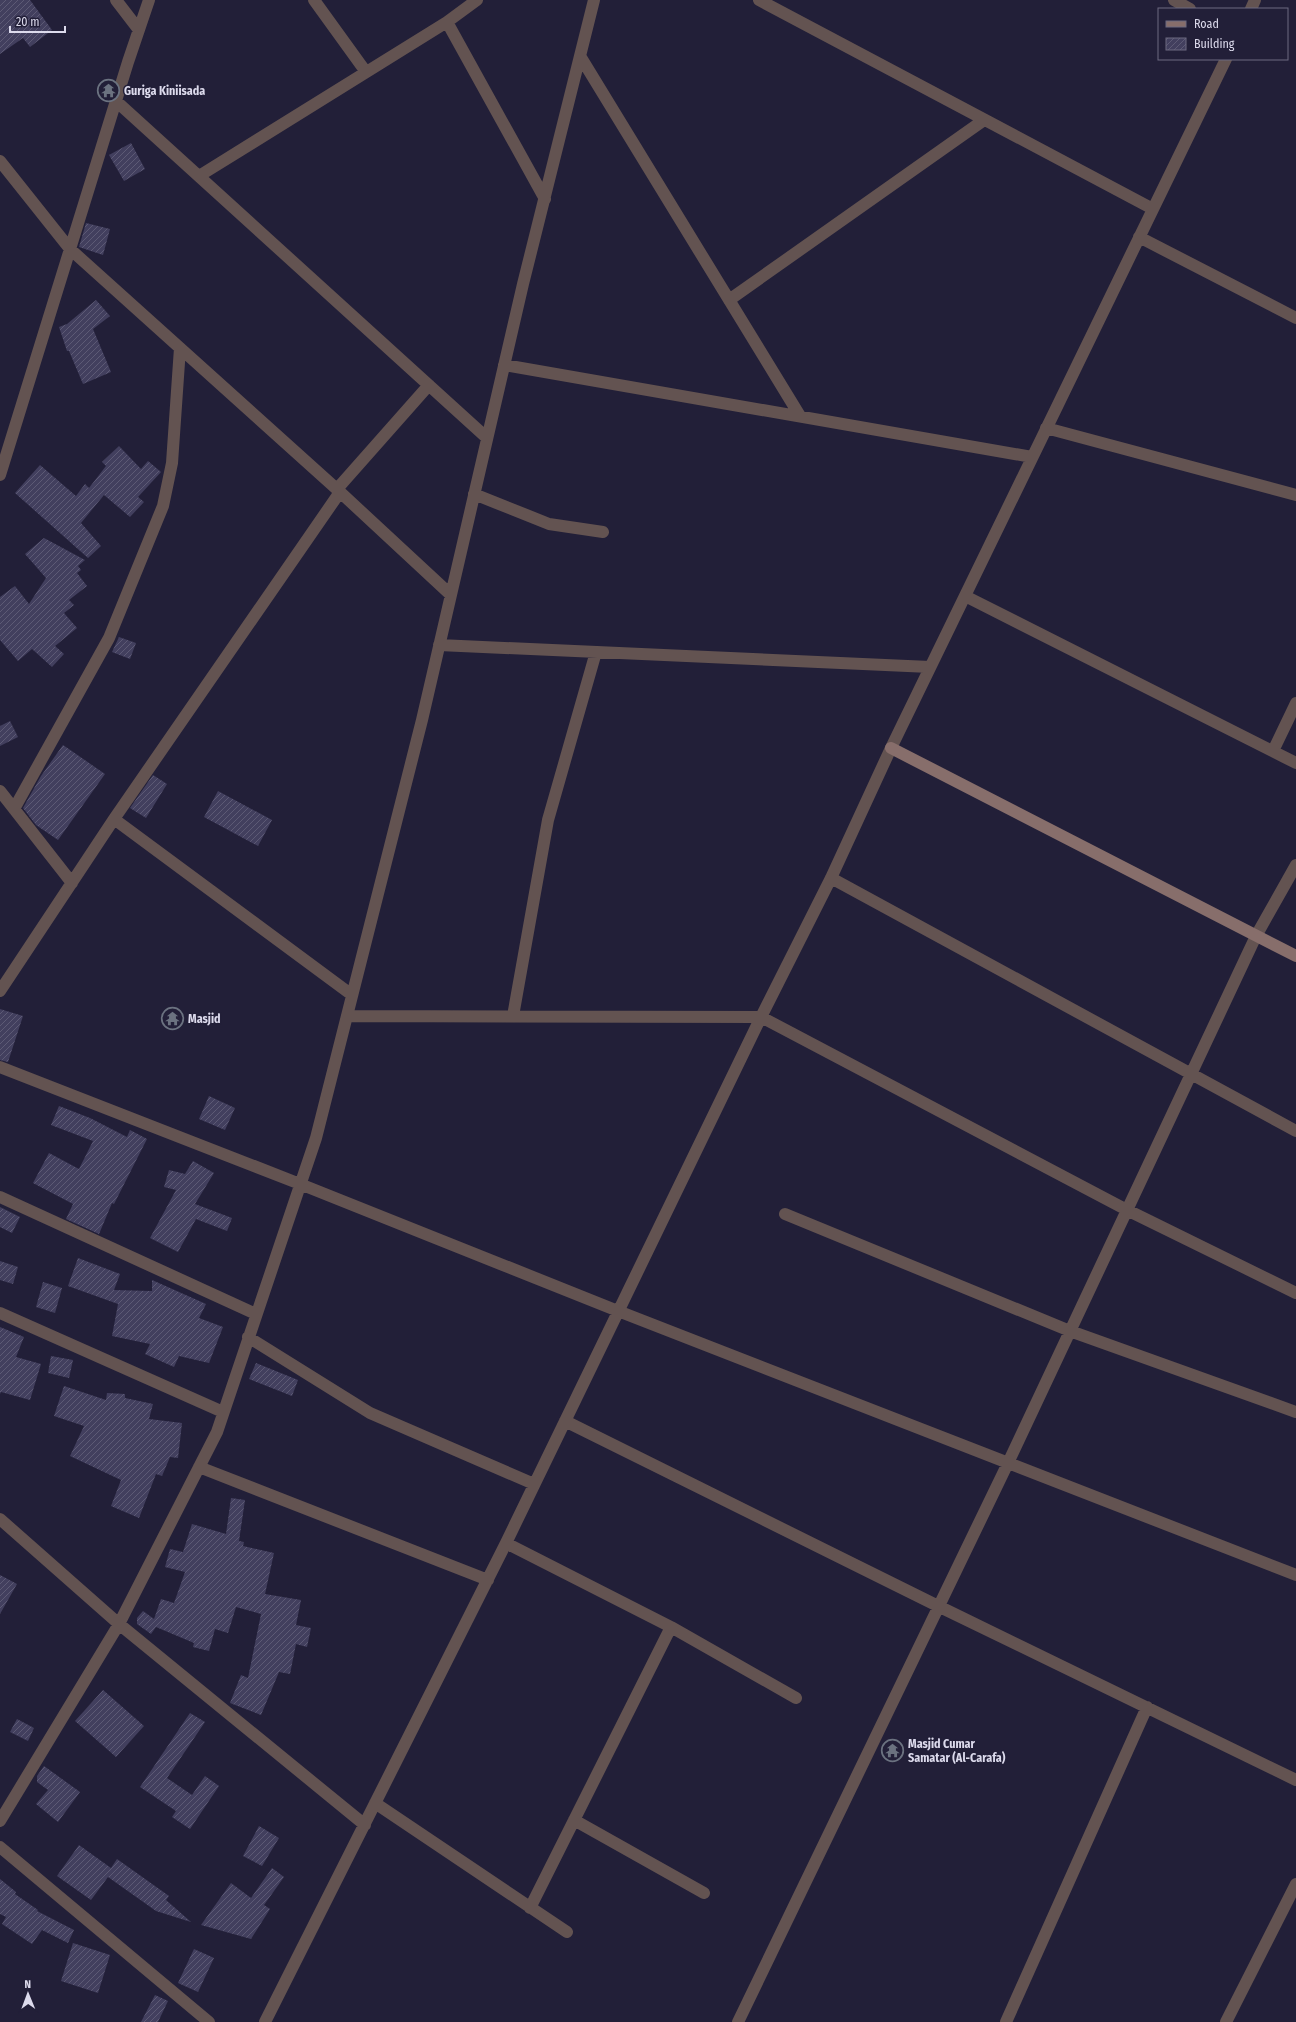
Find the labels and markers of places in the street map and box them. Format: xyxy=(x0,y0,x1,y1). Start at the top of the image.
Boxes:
temple icon: Guriga Kiniisada xyxy=(95,78,121,104)
place label: Guriga Kiniisada xyxy=(124,84,205,98)
temple icon: Masjid xyxy=(159,1006,185,1032)
place label: Masjid xyxy=(188,1012,221,1026)
place label: Masjid Cumar Samatar (Al-Carafa) xyxy=(908,1737,1006,1765)
temple icon: Masjid Cumar Samatar (Al-Carafa) xyxy=(879,1738,905,1764)

